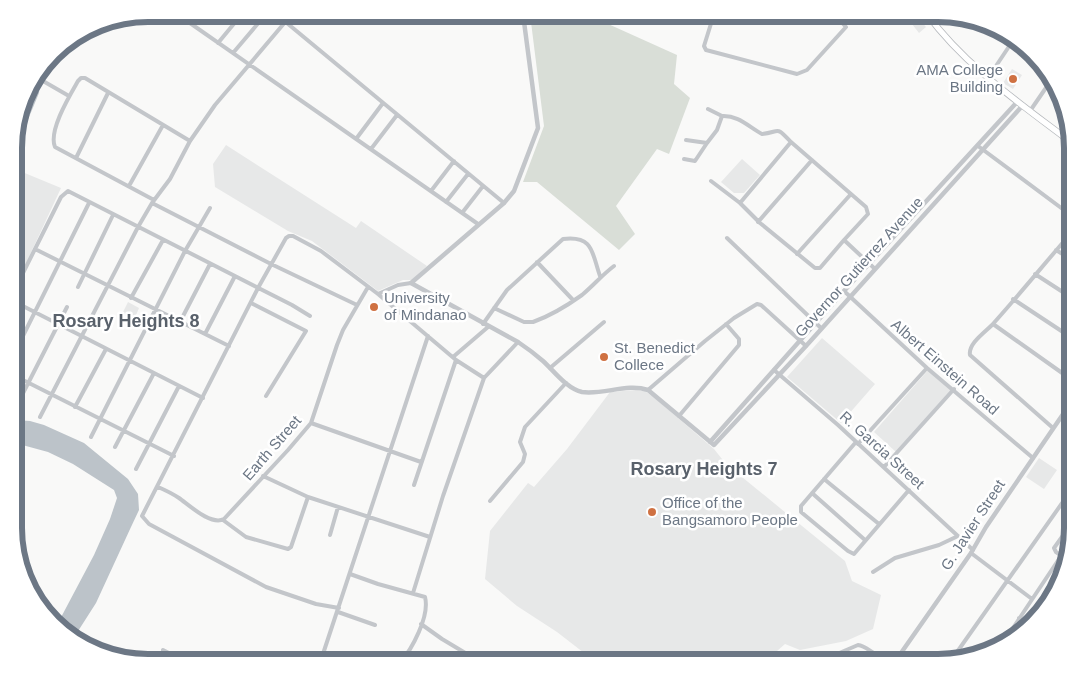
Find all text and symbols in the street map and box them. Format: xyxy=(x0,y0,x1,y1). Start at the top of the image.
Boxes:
place label: AMA College Building xyxy=(916,61,1003,95)
marker: AMA College Building xyxy=(1007,73,1019,85)
street label: Governor Gutierrez Avenue xyxy=(791,193,926,340)
place label: University of Mindanao xyxy=(384,289,467,323)
marker: University of Mindanao xyxy=(368,301,380,313)
district label: Rosary Heights 8 xyxy=(52,311,200,331)
street label: Albert Einstein Road xyxy=(888,315,1003,418)
place label: St. Benedict Collece xyxy=(614,339,696,373)
marker: St. Benedict Collece xyxy=(598,351,610,363)
street label: R. Garcia Street xyxy=(837,407,929,492)
street label: Earth Street xyxy=(239,411,305,483)
district label: Rosary Heights 7 xyxy=(630,459,778,479)
street label: G. Javier Street xyxy=(937,476,1009,573)
place label: Office of the Bangsamoro People xyxy=(662,494,798,528)
marker: Office of the Bangsamoro People xyxy=(646,506,658,518)

